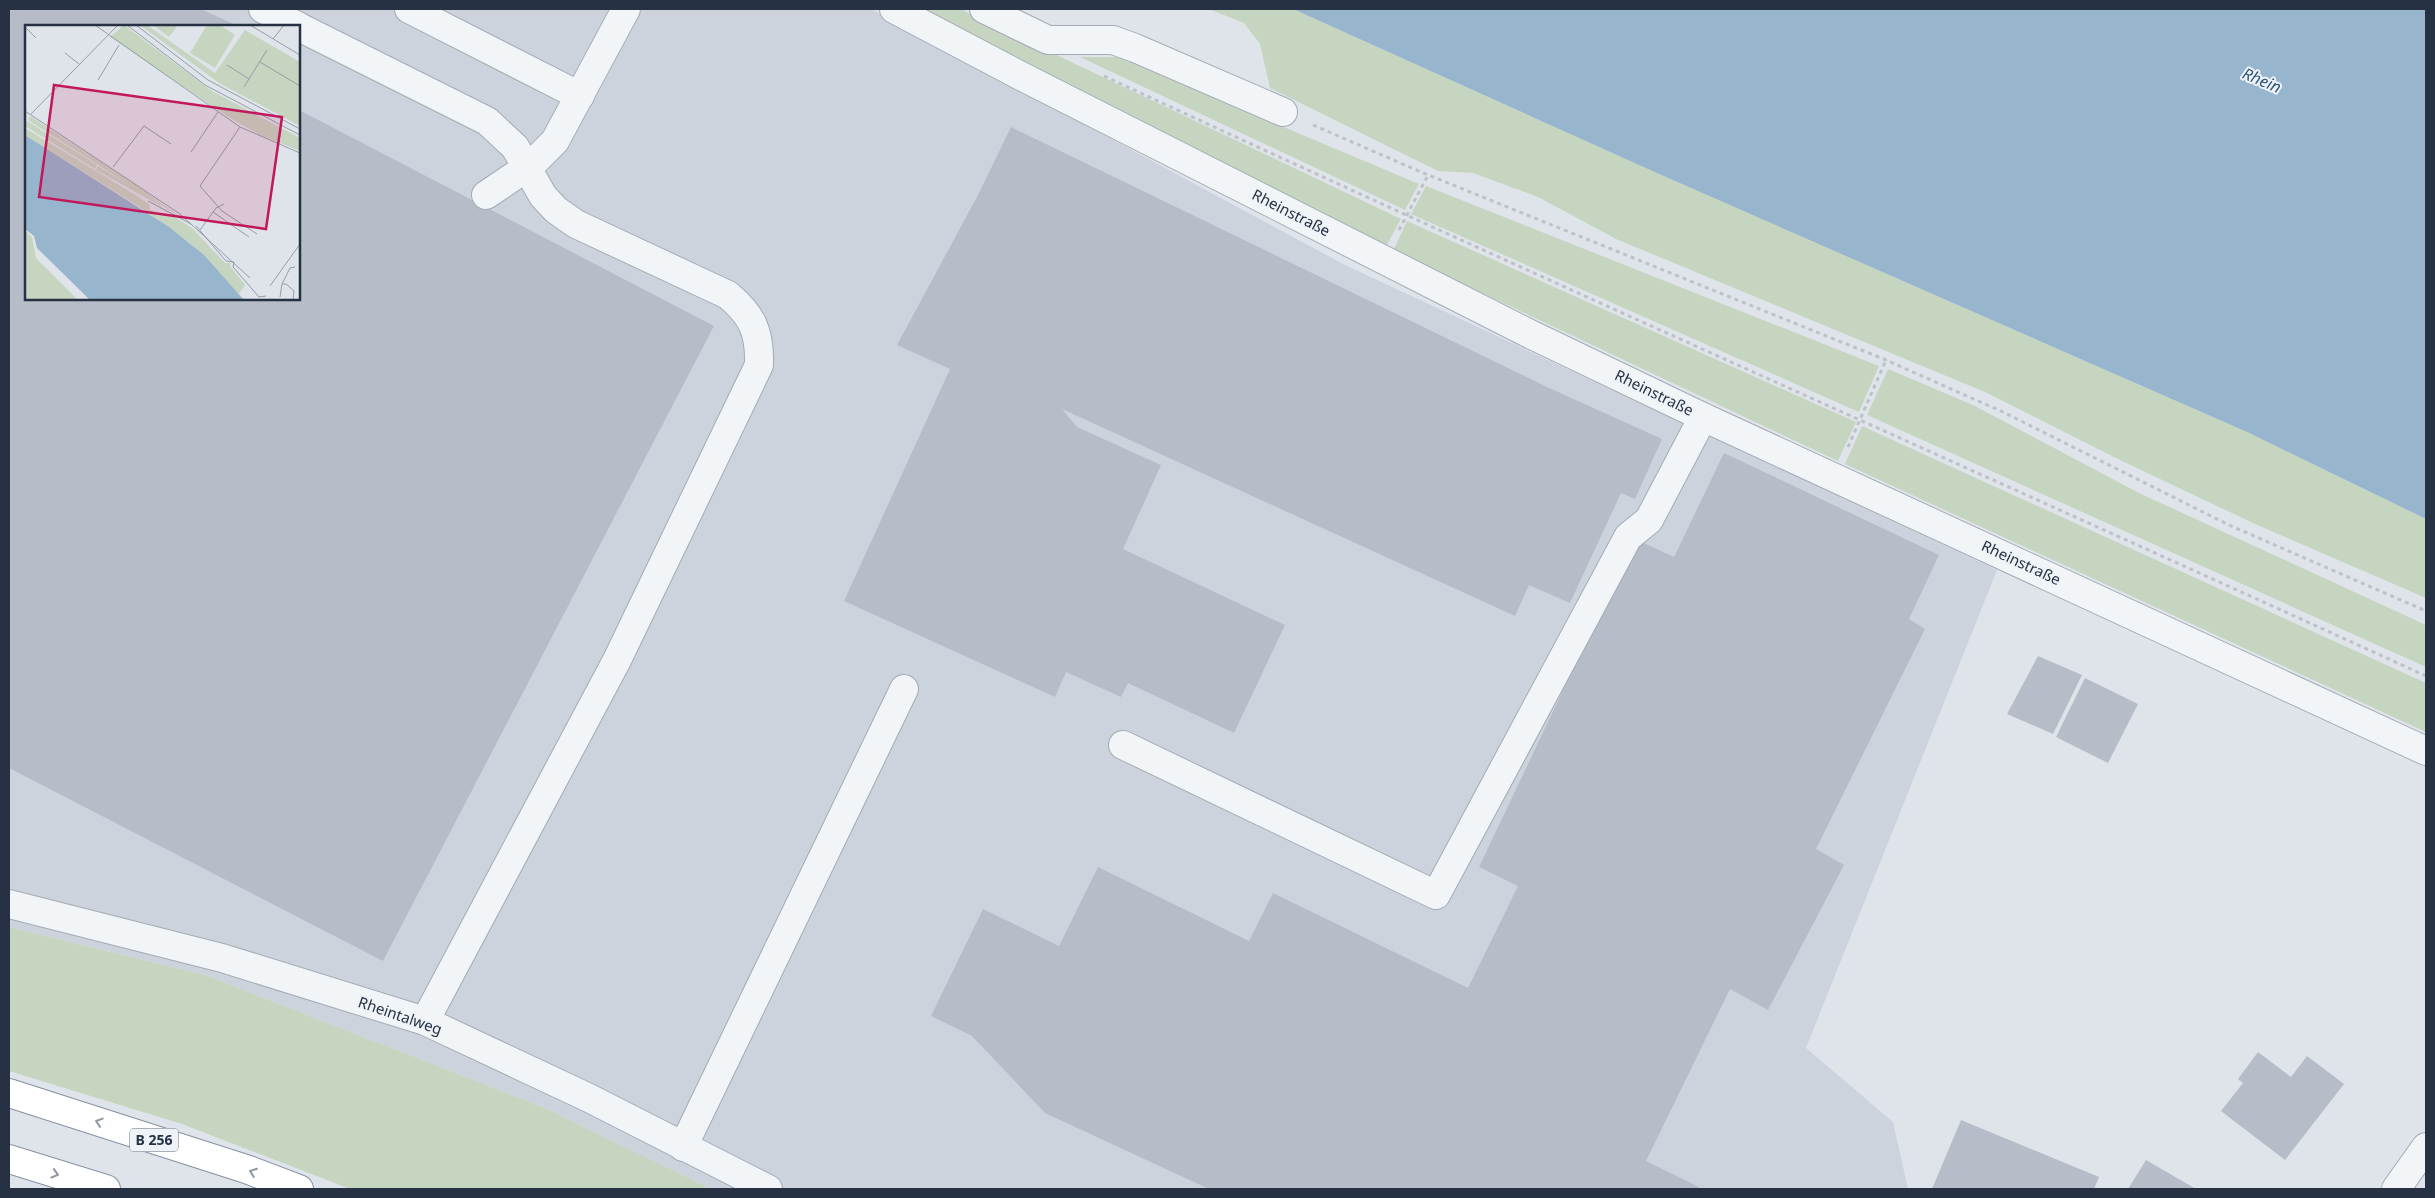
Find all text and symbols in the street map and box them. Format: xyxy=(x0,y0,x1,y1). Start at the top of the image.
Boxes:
inset map xyxy=(25,25,300,300)
water label: Rhein xyxy=(2239,62,2285,98)
street label: Rheinstraße xyxy=(1249,184,1334,240)
street label: Rheinstraße xyxy=(1612,364,1697,420)
street label: Rheinstraße xyxy=(1979,535,2064,589)
street label: Rheintalweg xyxy=(356,991,445,1039)
one-way arrow xyxy=(95,1118,103,1128)
road number: B 256 xyxy=(130,1128,178,1152)
one-way arrow xyxy=(51,1168,59,1178)
one-way arrow xyxy=(249,1168,258,1178)

